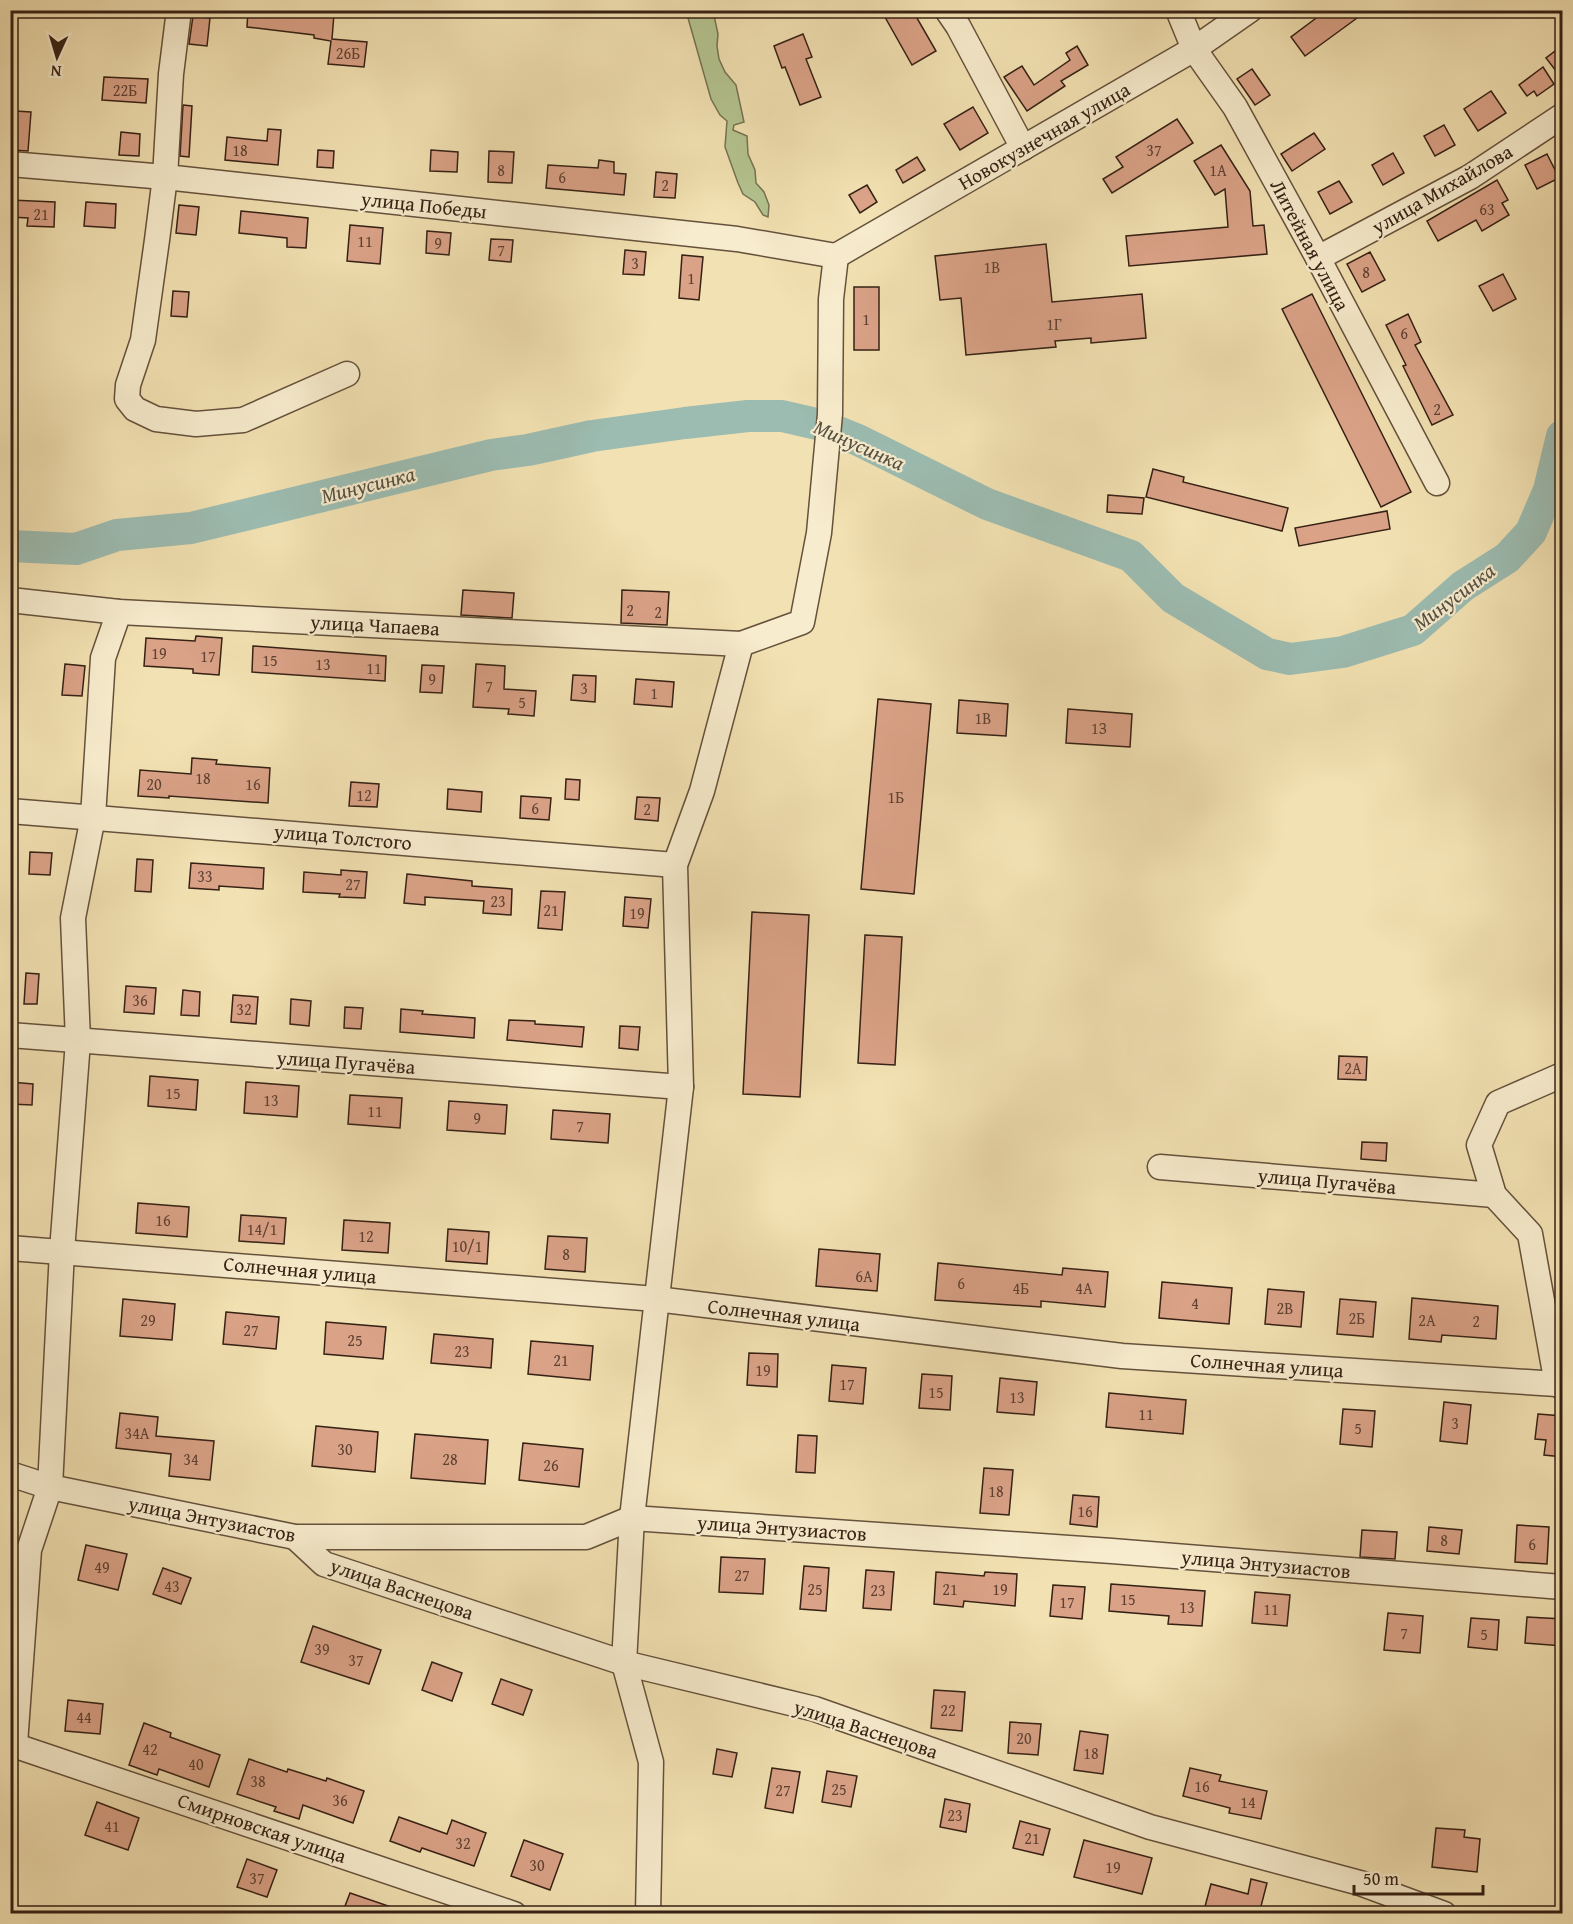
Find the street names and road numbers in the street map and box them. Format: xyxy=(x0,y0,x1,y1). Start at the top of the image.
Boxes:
street label: Новокузнечная улица xyxy=(952,74,1135,197)
street label: улица Михайлова xyxy=(1365,136,1518,241)
street label: Литейная улица xyxy=(1264,174,1358,316)
street label: улица Победы xyxy=(359,183,488,226)
street label: улица Чапаева xyxy=(309,607,441,642)
street label: улица Толстого xyxy=(272,816,413,857)
street label: улица Пугачёва xyxy=(275,1042,417,1081)
street label: улица Пугачёва xyxy=(1256,1160,1398,1201)
street label: Солнечная улица xyxy=(222,1248,378,1291)
street label: Солнечная улица xyxy=(706,1291,862,1338)
street label: Солнечная улица xyxy=(1189,1345,1345,1384)
street label: улица Энтузиастов xyxy=(125,1488,298,1549)
street label: улица Энтузиастов xyxy=(695,1507,868,1548)
street label: улица Энтузиастов xyxy=(1179,1542,1352,1585)
street label: улица Васнецова xyxy=(326,1550,478,1627)
street label: улица Васнецова xyxy=(789,1691,942,1766)
street label: Смирновская улица xyxy=(174,1785,351,1870)

